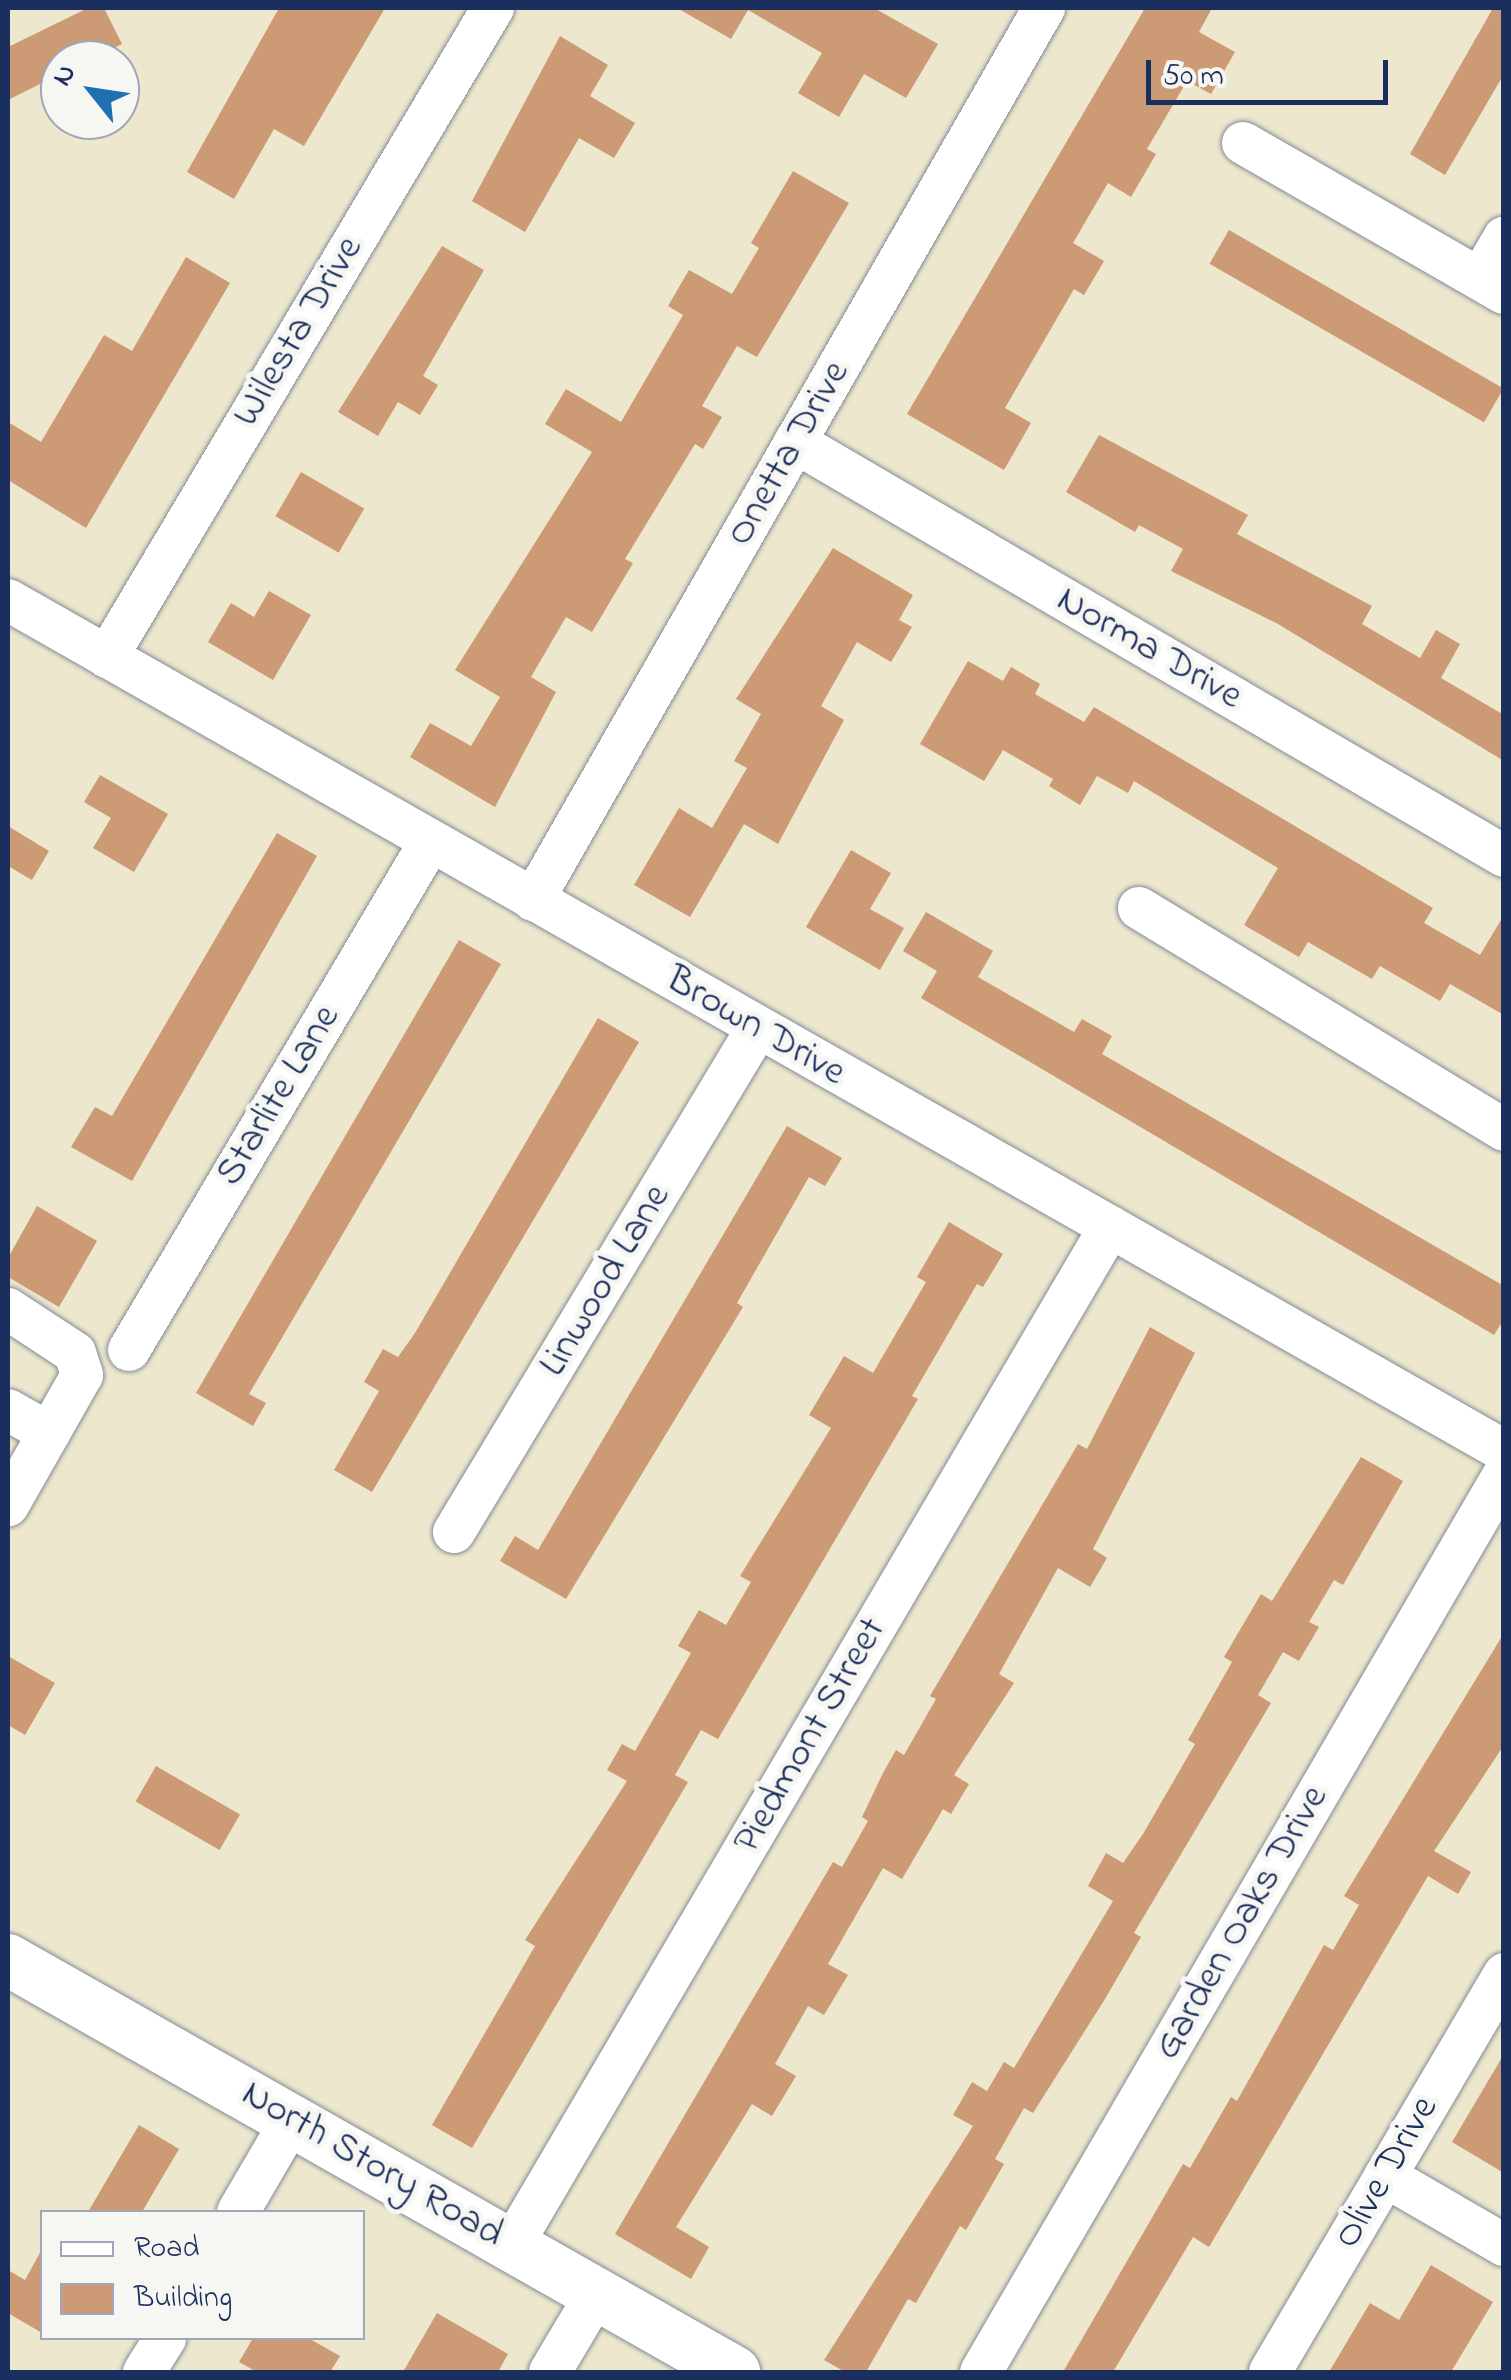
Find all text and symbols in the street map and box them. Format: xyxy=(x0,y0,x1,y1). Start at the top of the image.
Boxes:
north arrow xyxy=(40,40,140,140)
scale bar xyxy=(1151,40,1394,102)
text: 50 m xyxy=(1163,55,1224,99)
text: N xyxy=(43,57,88,94)
street label: Wilesta Drive xyxy=(223,228,375,436)
street label: Onetta Drive xyxy=(717,353,861,555)
street label: Norma Drive xyxy=(1048,577,1250,721)
street label: Brown Drive xyxy=(657,956,853,1098)
street label: Starlite Lane xyxy=(206,997,352,1195)
street label: Linwood Lane xyxy=(530,1176,682,1386)
street label: Piedmont Street xyxy=(724,1610,898,1862)
street label: Garden Oaks Drive xyxy=(1144,1777,1340,2069)
street label: North Story Road xyxy=(233,2071,511,2259)
street label: Olive Drive xyxy=(1324,2088,1450,2258)
legend xyxy=(40,2210,365,2340)
text: Road xyxy=(134,2227,199,2271)
text: Building xyxy=(134,2277,232,2321)

